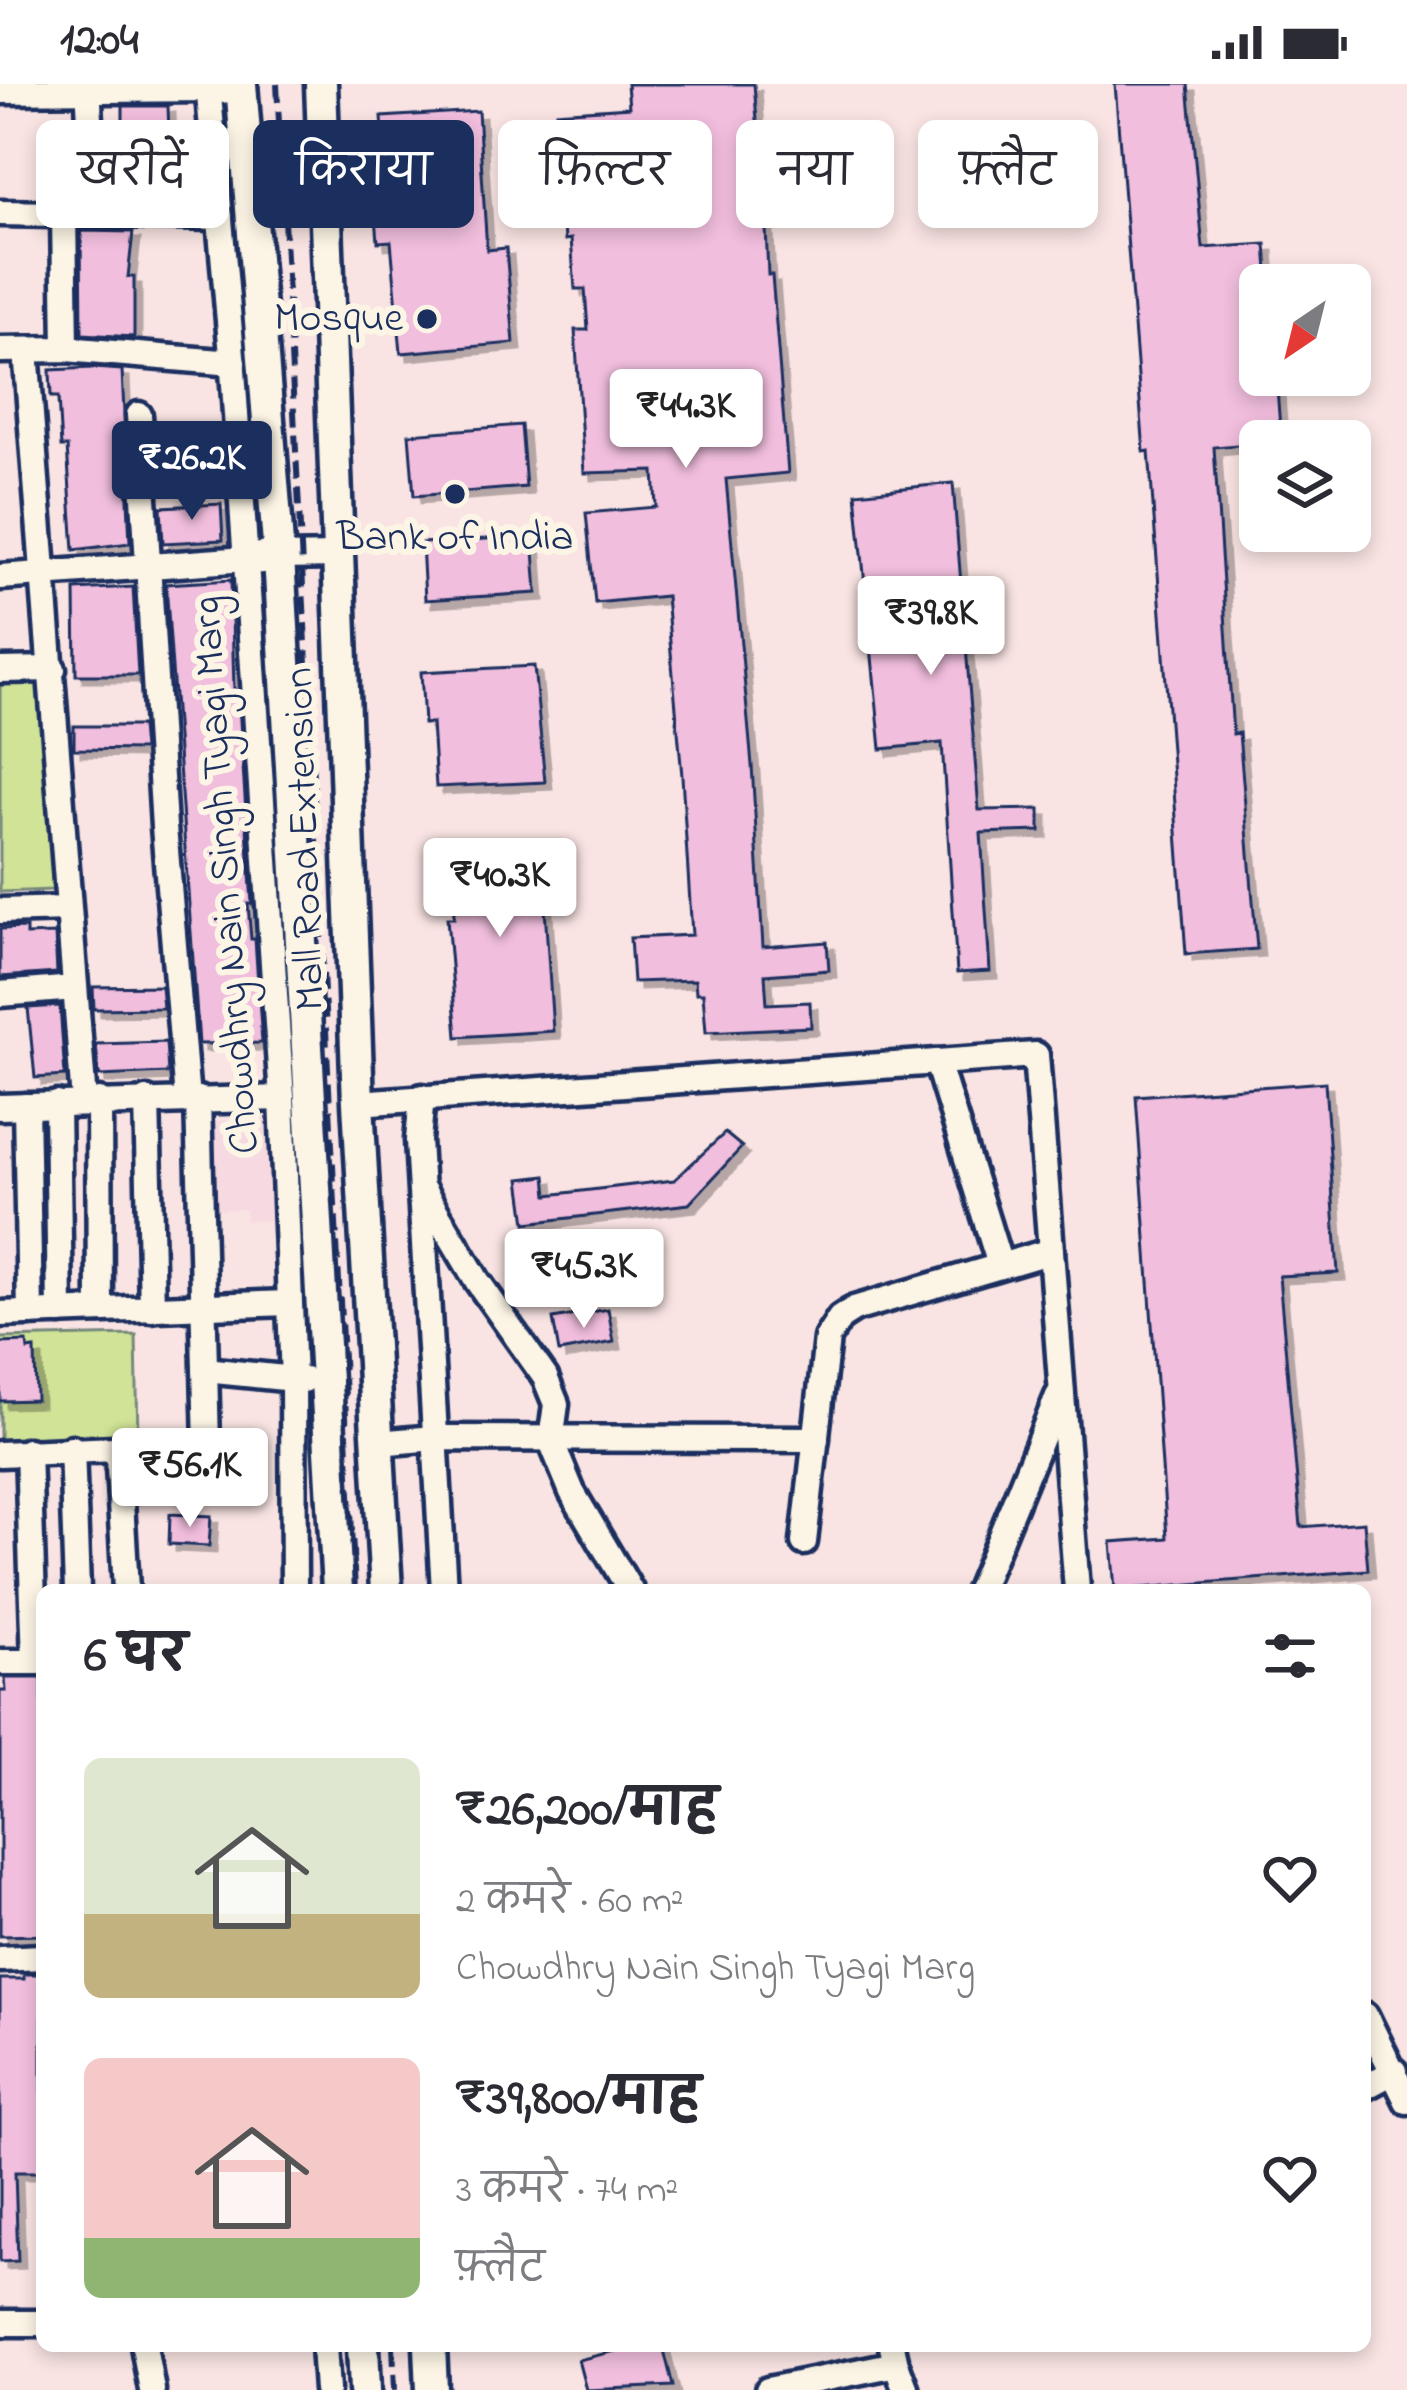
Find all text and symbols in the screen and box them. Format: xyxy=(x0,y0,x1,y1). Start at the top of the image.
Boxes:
text: 12:04 xyxy=(60,9,138,75)
chip: खरीदें xyxy=(36,120,229,228)
chip: किराया xyxy=(253,120,474,228)
chip: फ़िल्टर xyxy=(498,120,712,228)
chip: नया xyxy=(736,120,894,228)
chip: फ़्लैट xyxy=(918,120,1098,228)
north arrow xyxy=(1239,264,1371,396)
map controls xyxy=(1239,264,1371,552)
place label: Mosque xyxy=(274,289,403,350)
marker: Mosque xyxy=(414,306,440,332)
pin: ₹44.3K xyxy=(588,369,784,471)
text: ₹44.3K xyxy=(637,379,735,436)
button: layers xyxy=(1239,420,1371,552)
pin: ₹26.2K xyxy=(94,421,290,523)
text: ₹26.2K xyxy=(139,431,245,488)
marker: Bank of India xyxy=(442,481,468,507)
place label: Bank of India xyxy=(336,508,573,569)
pin: ₹39.8K xyxy=(833,576,1029,678)
text: ₹39.8K xyxy=(885,586,977,643)
street label: Chowdhry Nain Singh Tyagi Marg xyxy=(177,594,277,1156)
street label: Mall Road Extension xyxy=(270,666,342,1012)
pin: ₹40.3K xyxy=(402,838,598,940)
text: ₹40.3K xyxy=(450,848,550,905)
pin: ₹45.3K xyxy=(486,1229,682,1331)
text: ₹45.3K xyxy=(532,1239,636,1296)
pin: ₹56.1K xyxy=(92,1428,288,1530)
text: ₹56.1K xyxy=(139,1438,241,1495)
text: 6 घर xyxy=(84,1620,187,1695)
icon: filters xyxy=(1257,1623,1323,1689)
text: ₹26,200/माह xyxy=(456,1774,718,1849)
icon: home xyxy=(180,1806,324,1950)
icon: heart xyxy=(1257,1845,1323,1911)
text: 2 कमरे · 60 m² xyxy=(456,1874,684,1931)
text: Chowdhry Nain Singh Tyagi Marg xyxy=(456,1941,975,1998)
text: ₹39,800/माह xyxy=(456,2063,700,2138)
icon: home xyxy=(180,2106,324,2250)
icon: heart xyxy=(1257,2145,1323,2211)
text: 3 कमरे · 74 m² xyxy=(456,2163,678,2220)
text: फ़्लैट xyxy=(456,2242,545,2299)

